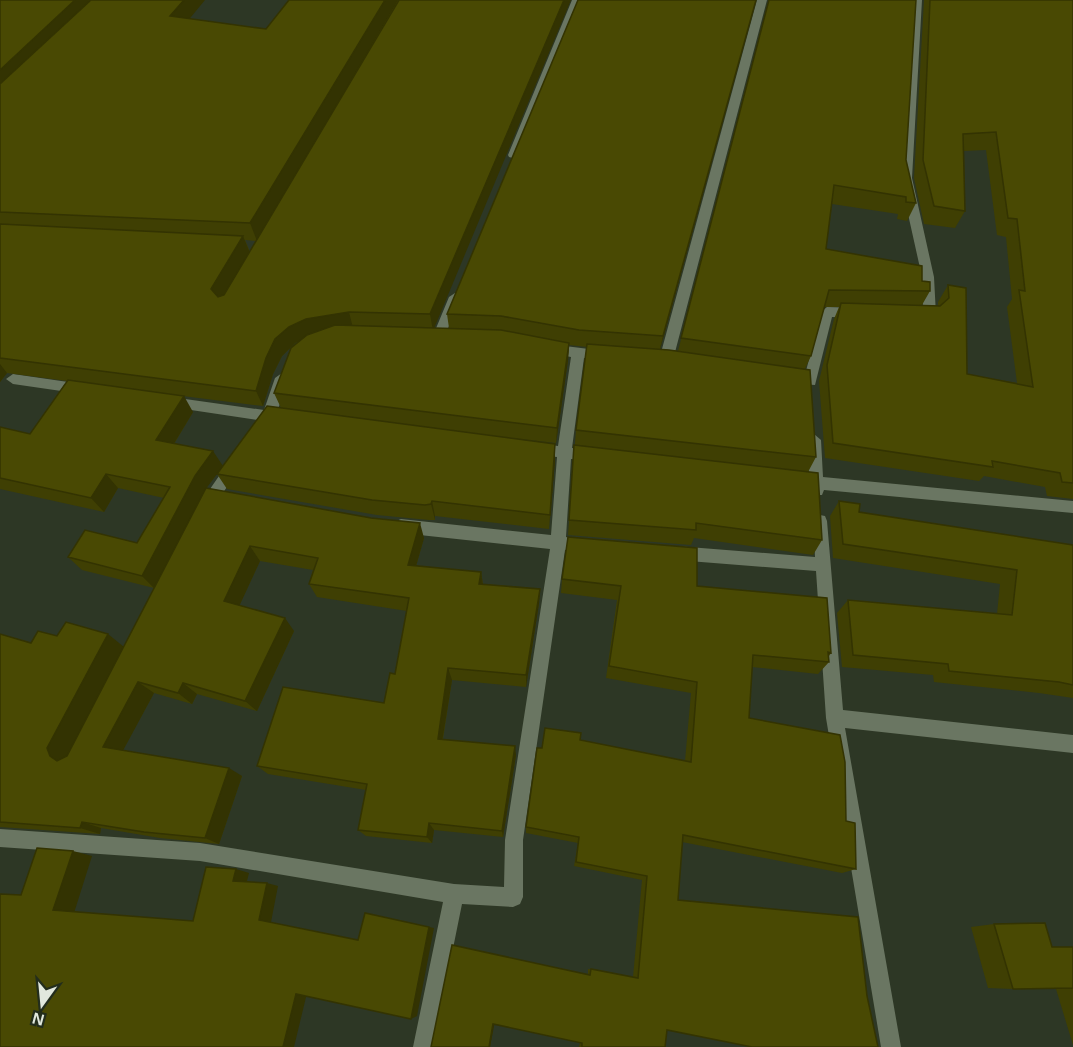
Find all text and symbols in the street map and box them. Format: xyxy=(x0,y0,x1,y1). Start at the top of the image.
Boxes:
north arrow xyxy=(12,975,72,1035)
text: N xyxy=(30,1009,46,1029)

